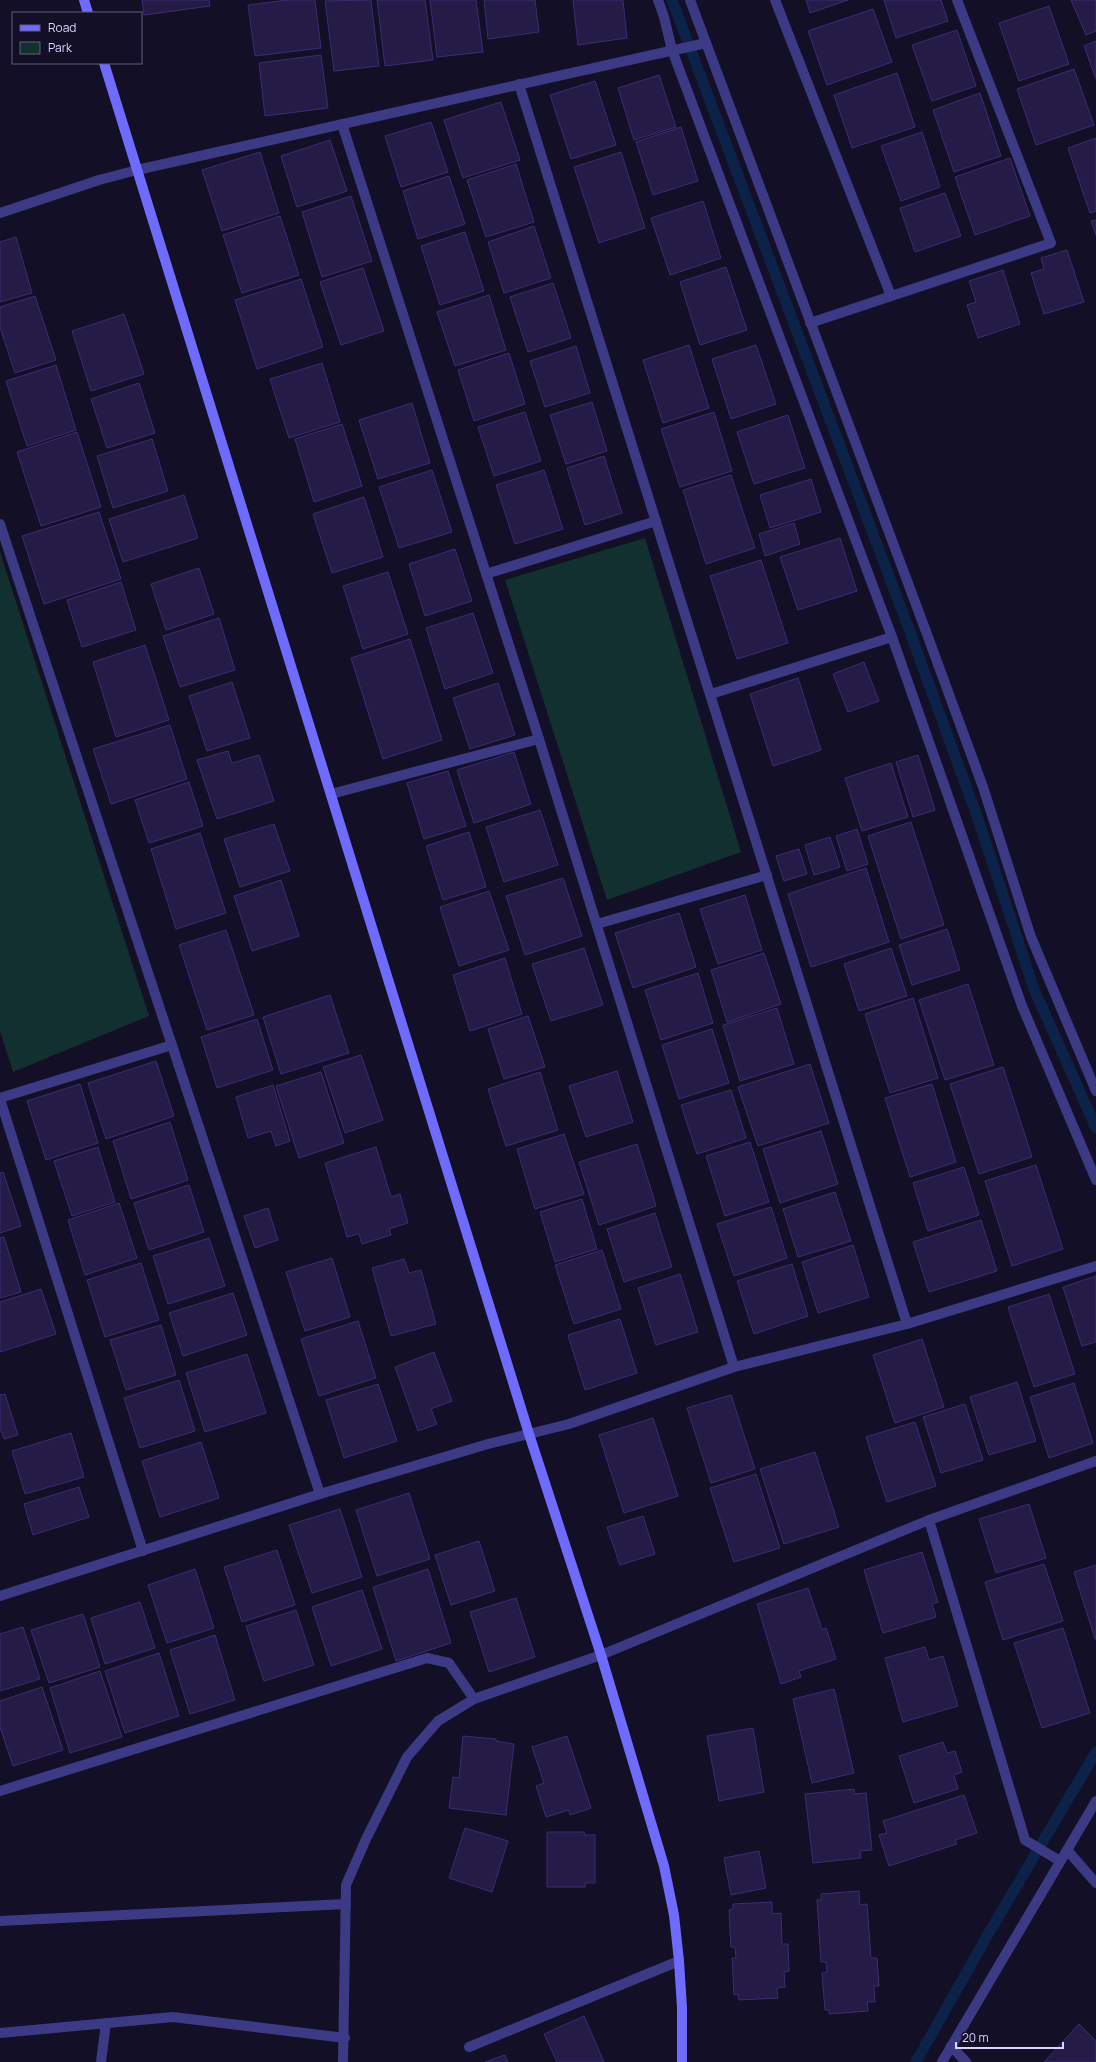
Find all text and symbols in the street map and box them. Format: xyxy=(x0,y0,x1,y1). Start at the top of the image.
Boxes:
legend xyxy=(12,12,142,64)
text: Road xyxy=(48,19,76,36)
text: Park xyxy=(48,39,73,56)
scale bar xyxy=(956,2024,1063,2050)
text: 20 m xyxy=(962,2029,989,2046)

